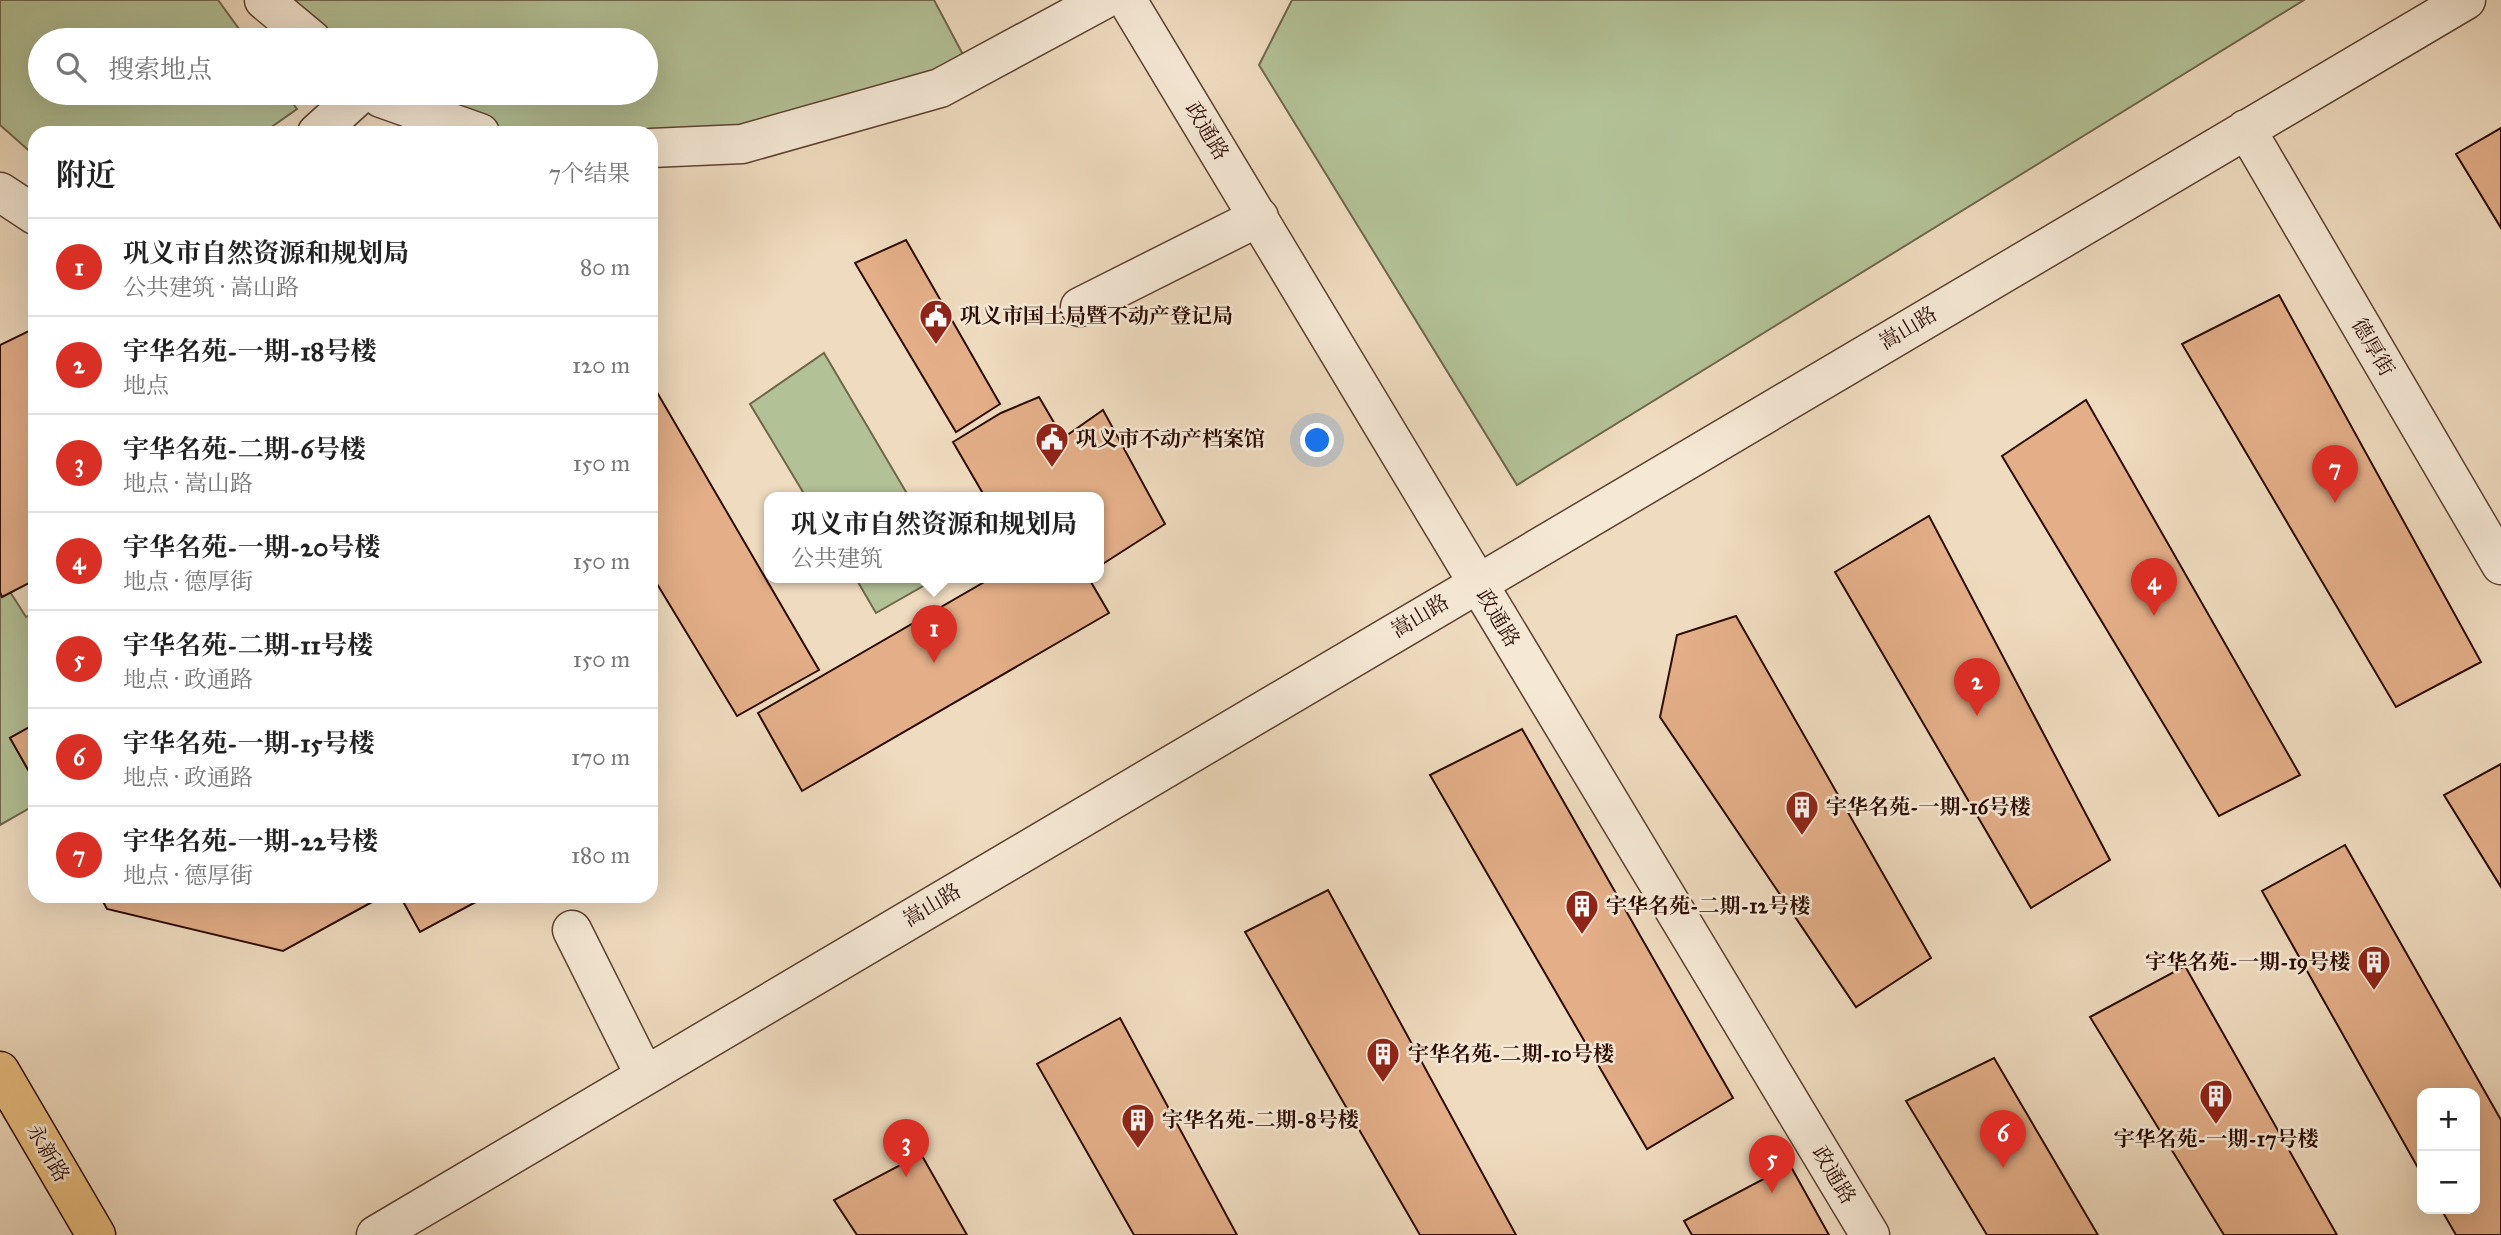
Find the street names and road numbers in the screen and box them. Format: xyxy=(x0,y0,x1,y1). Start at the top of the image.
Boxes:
street label: 政通路 xyxy=(1180,97,1234,165)
street label: 嵩山路 xyxy=(1874,301,1942,355)
street label: 德厚街 xyxy=(2346,313,2400,381)
street label: 政通路 xyxy=(1471,584,1525,652)
street label: 嵩山路 xyxy=(1386,589,1454,643)
street label: 嵩山路 xyxy=(898,878,966,932)
street label: 永新路 xyxy=(21,1119,75,1187)
street label: 政通路 xyxy=(1807,1141,1861,1209)

